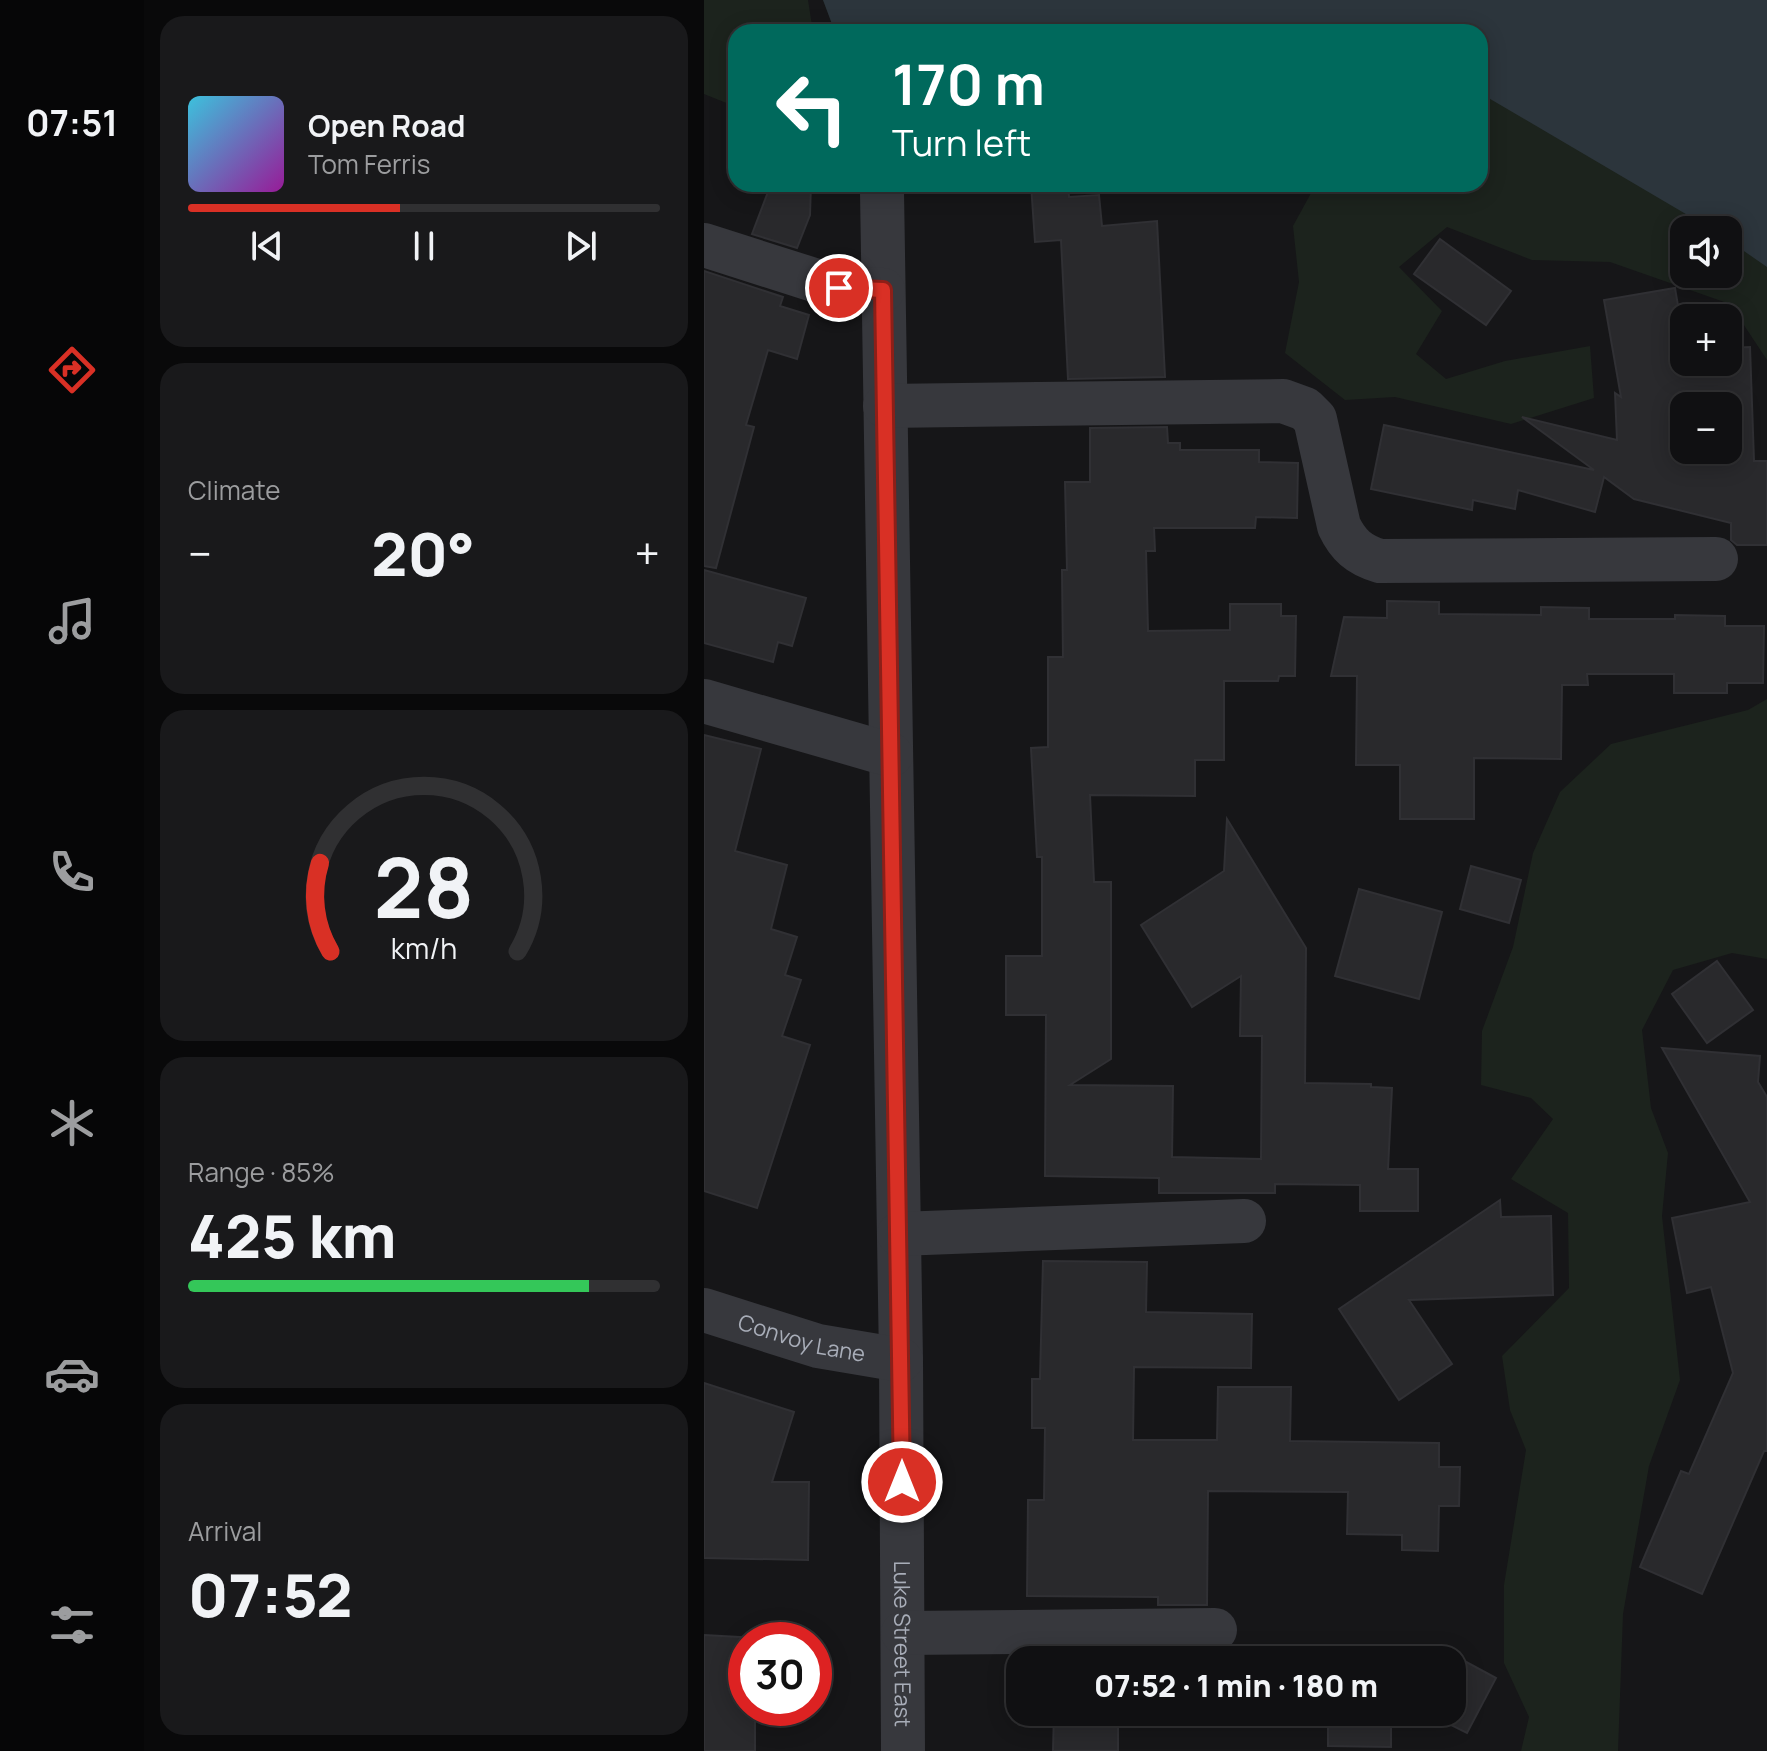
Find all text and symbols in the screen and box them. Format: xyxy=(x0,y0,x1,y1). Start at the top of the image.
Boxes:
text: 170 m xyxy=(892,45,1045,122)
icon: left xyxy=(760,56,864,160)
text: 07:51 xyxy=(26,98,118,147)
text: Open Road xyxy=(308,105,465,146)
text: Turn left xyxy=(892,118,1031,167)
text: Tom Ferris xyxy=(308,146,430,182)
map controls xyxy=(1670,216,1742,464)
button: sound xyxy=(1670,216,1742,288)
icon: previous xyxy=(245,224,289,268)
icon: pause xyxy=(402,224,446,268)
icon: next xyxy=(559,224,603,268)
pin xyxy=(805,254,873,322)
icon: arrive xyxy=(817,266,861,310)
button: + xyxy=(1670,304,1742,376)
icon: directions xyxy=(44,342,100,398)
button: − xyxy=(1670,392,1742,464)
text: Climate xyxy=(188,472,280,508)
text: 20° xyxy=(371,512,475,594)
text: − xyxy=(188,523,212,583)
text: + xyxy=(635,523,660,583)
icon: music xyxy=(44,593,100,649)
text: 28 xyxy=(374,828,474,942)
icon: phone xyxy=(44,844,100,900)
text: km/h xyxy=(391,929,457,968)
icon: climate xyxy=(44,1095,100,1151)
text: Range · 85% xyxy=(188,1154,335,1190)
text: 425 km xyxy=(188,1194,397,1276)
street label: Convoy Lane xyxy=(735,1307,868,1369)
icon: car xyxy=(44,1346,100,1402)
position arrow xyxy=(860,1440,944,1524)
text: Arrival xyxy=(188,1513,262,1549)
text: 07:52 xyxy=(188,1553,353,1635)
street label: Luke Street East xyxy=(887,1561,918,1727)
icon: filters xyxy=(44,1597,100,1653)
speed limit sign: 30 xyxy=(728,1622,832,1726)
text: 07:52 · 1 min · 180 m xyxy=(1094,1665,1378,1706)

